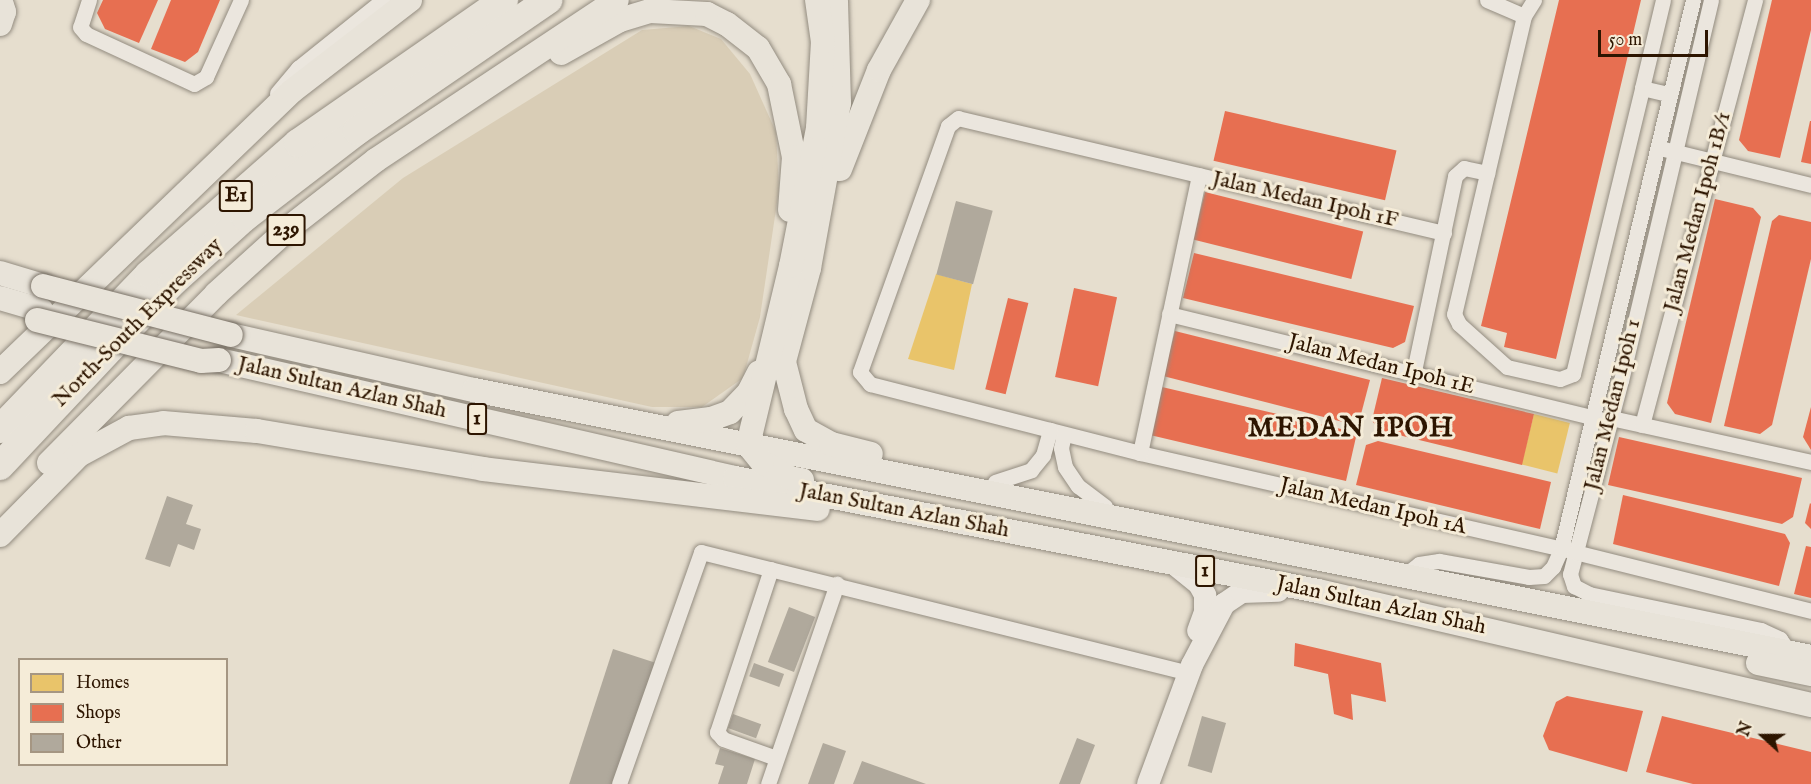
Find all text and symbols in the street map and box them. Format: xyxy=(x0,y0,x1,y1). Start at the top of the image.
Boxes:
scale bar xyxy=(1601,18,1710,56)
text: 50 m xyxy=(1609,29,1642,52)
street label: Jalan Medan Ipoh 1B/1 xyxy=(1659,109,1737,315)
street label: Jalan Medan Ipoh 1F xyxy=(1209,166,1401,234)
road number: E1 xyxy=(218,178,254,214)
road number: 239 xyxy=(266,212,306,248)
street label: North–South Expressway xyxy=(48,233,228,413)
street label: Jalan Medan Ipoh 1 xyxy=(1579,316,1647,494)
street label: Jalan Medan Ipoh 1E xyxy=(1285,329,1477,401)
street label: Jalan Sultan Azlan Shah xyxy=(235,351,449,425)
road number: 1 xyxy=(466,401,488,437)
district label: MEDAN IPOH xyxy=(1247,412,1455,446)
street label: Jalan Medan Ipoh 1A xyxy=(1277,473,1469,541)
street label: Jalan Sultan Azlan Shah xyxy=(797,478,1011,544)
road number: 1 xyxy=(1194,553,1216,589)
street label: Jalan Sultan Azlan Shah xyxy=(1274,571,1488,641)
legend xyxy=(18,658,228,766)
text: Homes xyxy=(76,672,129,695)
text: Shops xyxy=(76,702,121,725)
north arrow xyxy=(1733,706,1793,766)
text: N xyxy=(1734,720,1758,740)
text: Other xyxy=(76,732,122,755)

